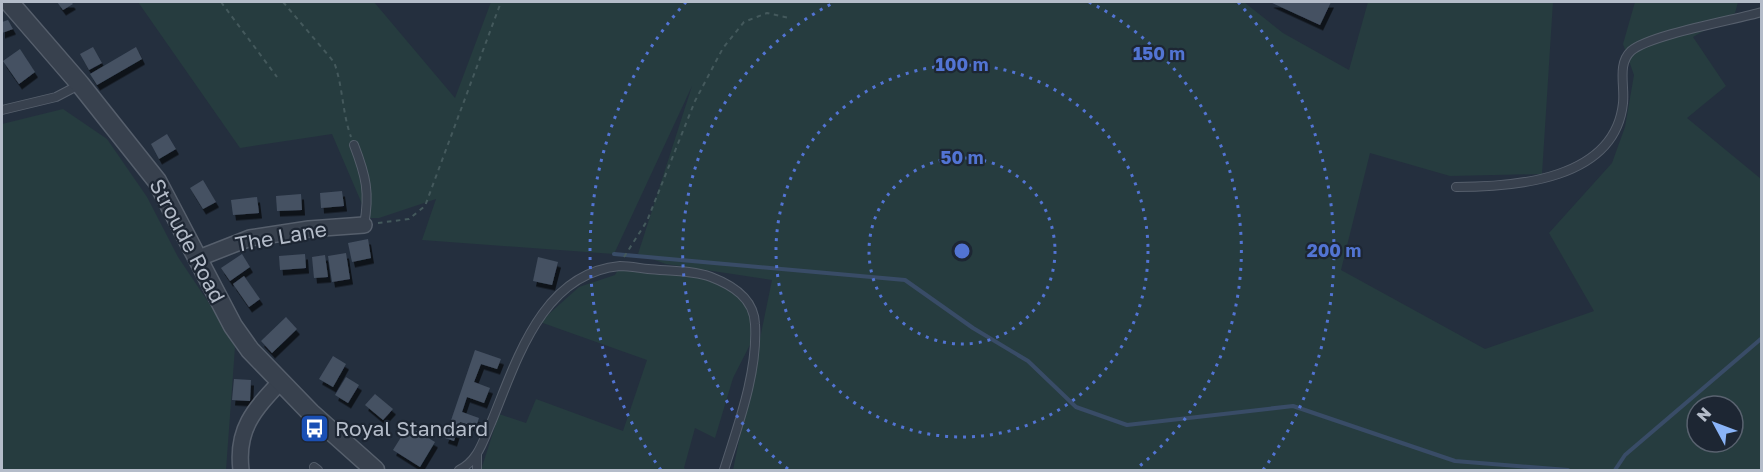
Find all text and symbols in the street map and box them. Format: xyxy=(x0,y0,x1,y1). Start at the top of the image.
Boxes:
text: 150 m xyxy=(1133,42,1185,64)
text: 100 m xyxy=(936,53,988,75)
text: 50 m xyxy=(941,146,983,168)
street label: Stroude Road xyxy=(144,174,231,307)
street label: The Lane xyxy=(233,215,329,257)
text: 200 m xyxy=(1307,239,1361,261)
centre of rings xyxy=(952,241,972,261)
north arrow xyxy=(1685,394,1745,454)
text: N xyxy=(1692,403,1715,425)
bus stop icon: Royal Standard xyxy=(298,413,330,445)
place label: Royal Standard xyxy=(335,415,488,441)

